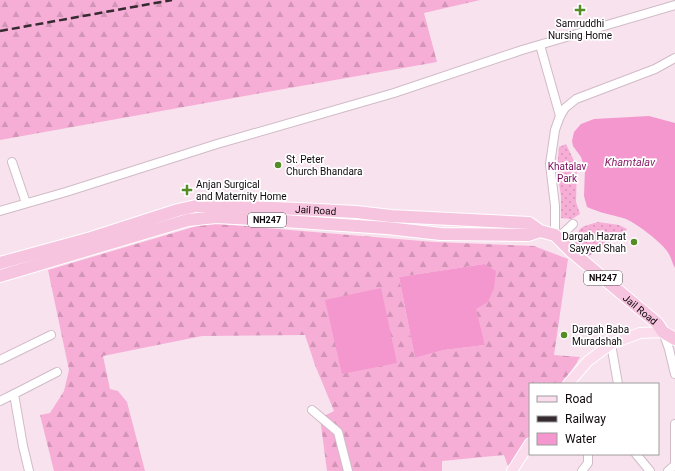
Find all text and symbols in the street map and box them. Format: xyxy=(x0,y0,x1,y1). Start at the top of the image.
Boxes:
marker: Samruddhi Nursing Home xyxy=(574,4,586,16)
place label: Samruddhi Nursing Home xyxy=(548,18,612,41)
place label: St. Peter Church Bhandara xyxy=(286,154,362,177)
water label: Khamtalav xyxy=(605,156,656,169)
marker: St. Peter Church Bhandara xyxy=(273,160,283,170)
park label: Khatalav Park xyxy=(548,161,586,184)
place label: Anjan Surgical and Maternity Home xyxy=(196,179,287,202)
marker: Anjan Surgical and Maternity Home xyxy=(181,184,193,196)
street label: Jail Road xyxy=(295,203,337,216)
road number: NH247 xyxy=(248,213,286,227)
place label: Dargah Hazrat Sayyed Shah xyxy=(562,231,626,254)
marker: Dargah Hazrat Sayyed Shah xyxy=(629,237,639,247)
road number: NH247 xyxy=(584,271,622,285)
street label: Jail Road xyxy=(621,292,660,327)
place label: Dargah Baba Muradshah xyxy=(572,324,629,347)
marker: Dargah Baba Muradshah xyxy=(559,330,569,340)
legend xyxy=(529,383,659,455)
text: Road xyxy=(565,392,593,406)
text: Railway xyxy=(565,412,606,426)
text: Water xyxy=(565,432,596,446)

